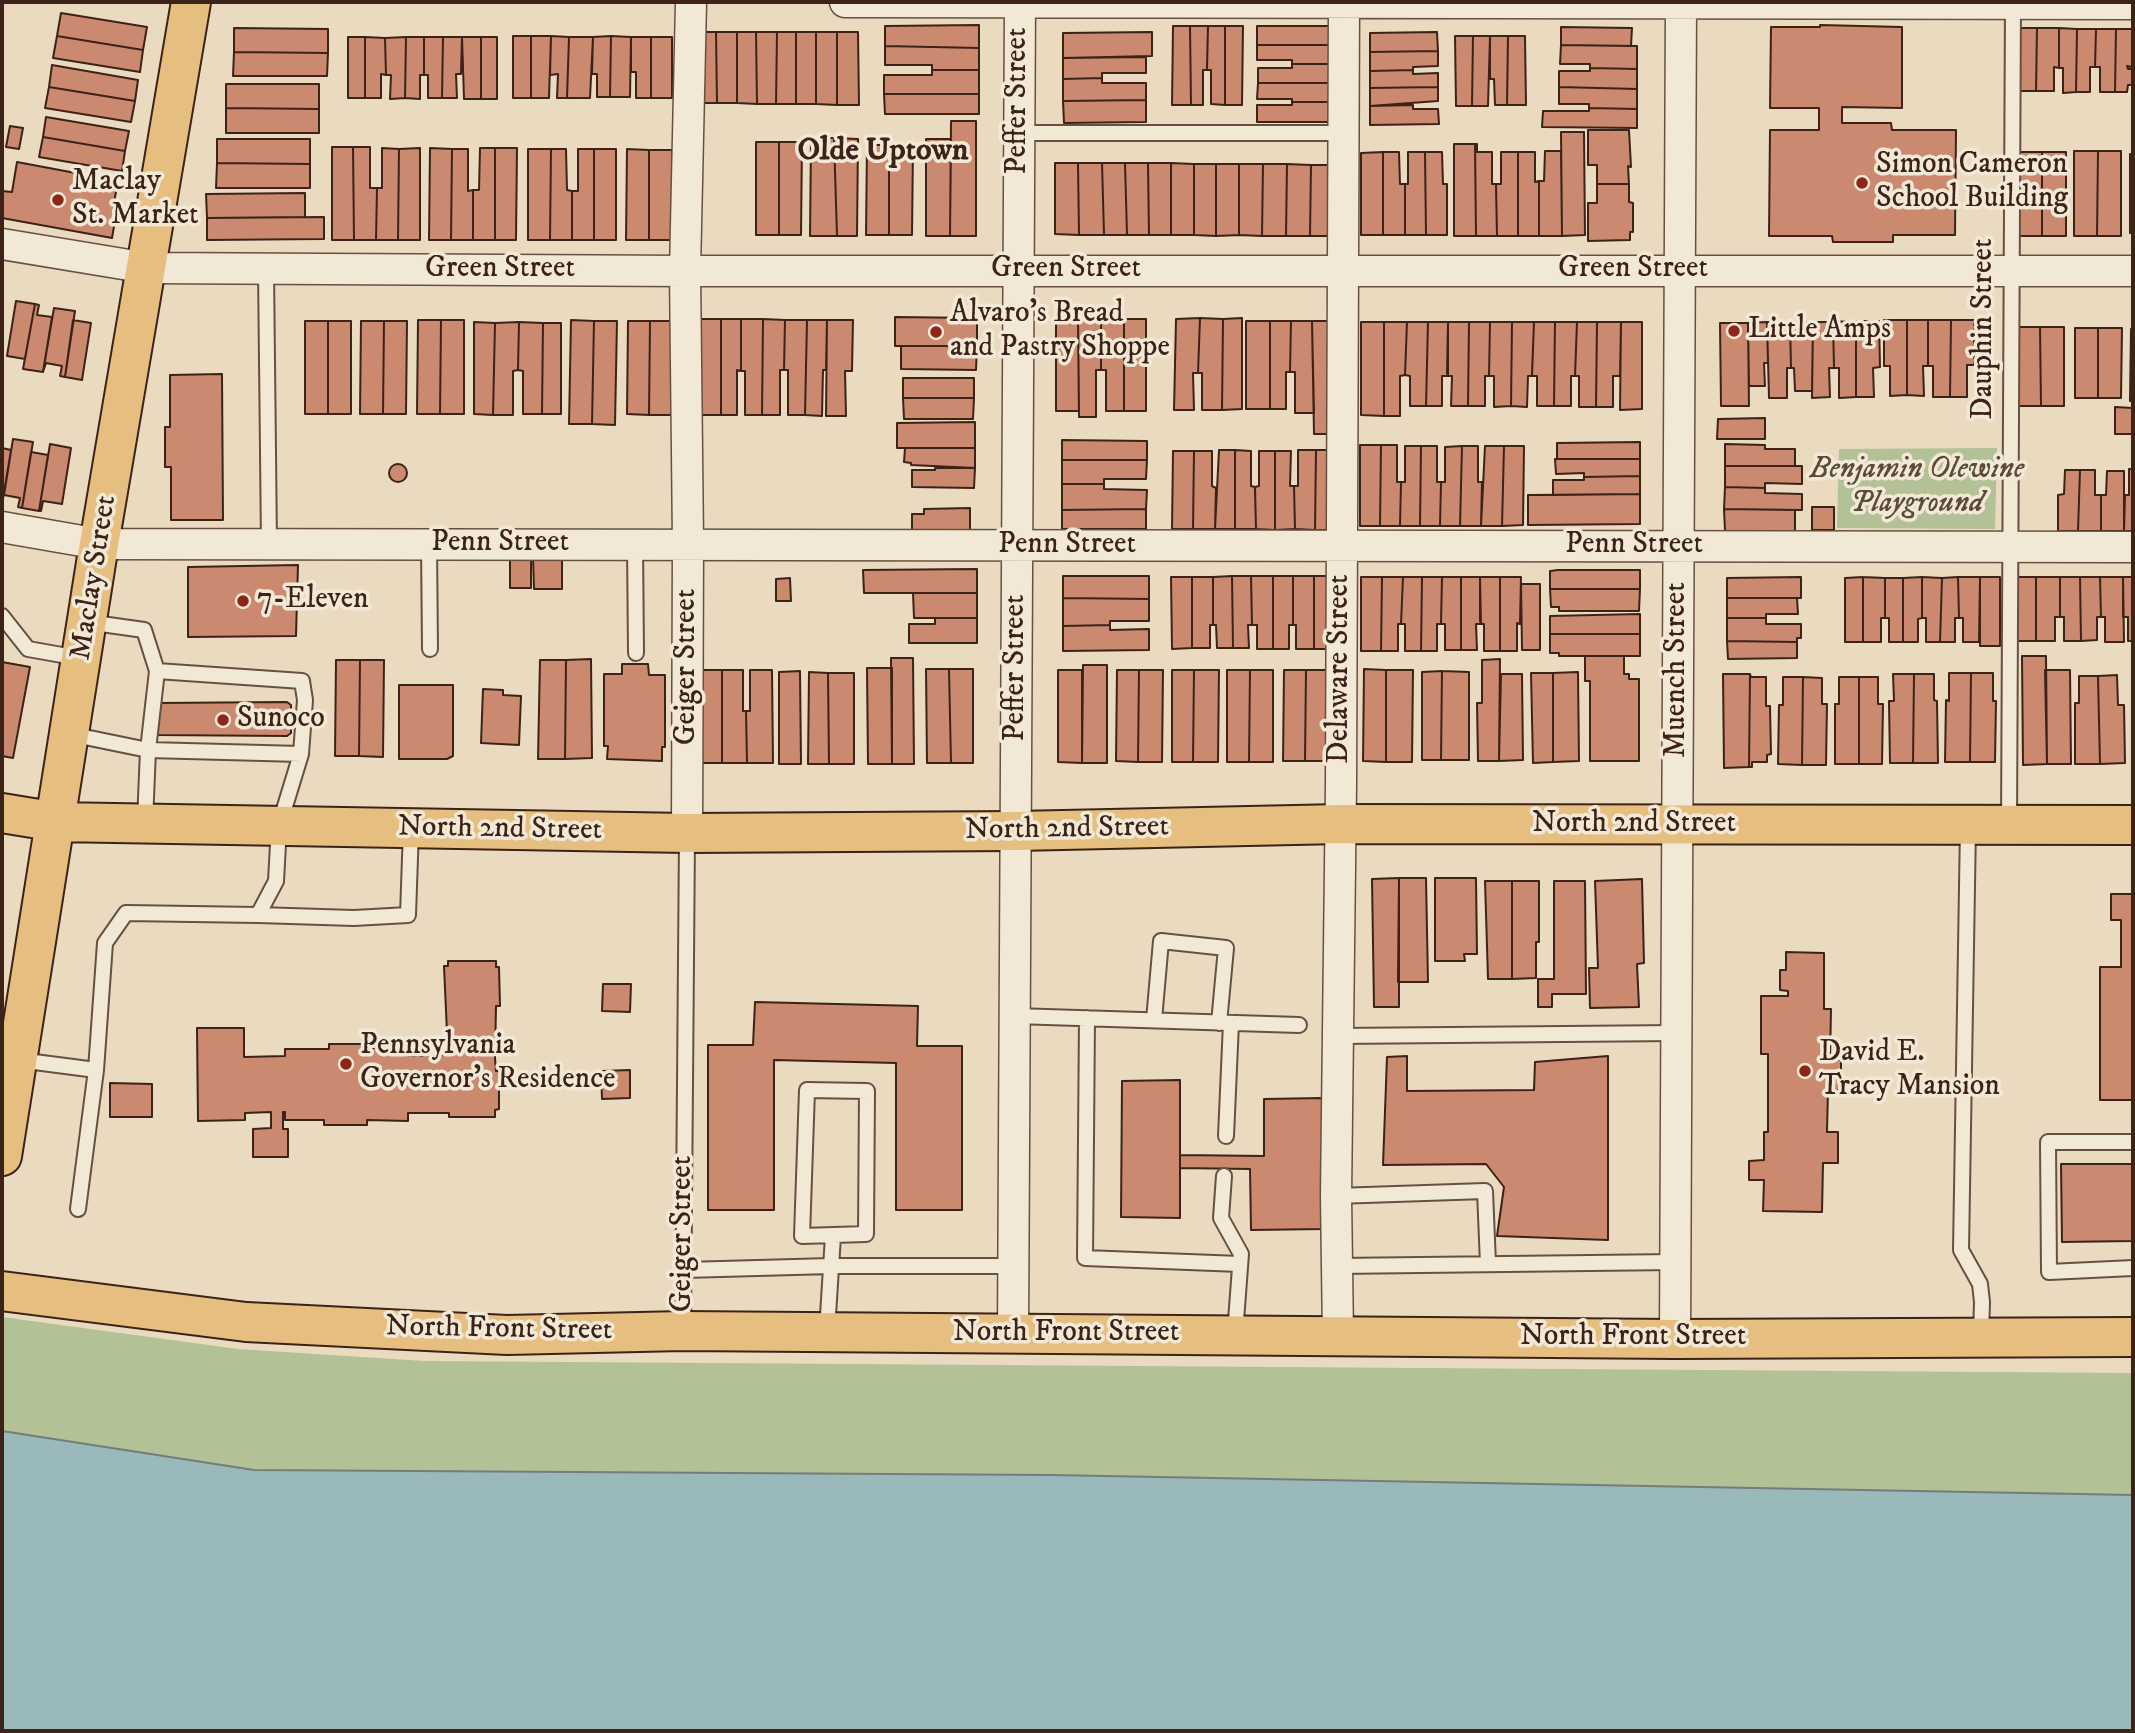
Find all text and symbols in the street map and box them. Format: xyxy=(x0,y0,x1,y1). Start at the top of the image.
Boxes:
street label: Peffer Street xyxy=(1001,27,1037,175)
district label: Olde Uptown xyxy=(797,133,969,171)
place label: Simon Cameron School Building xyxy=(1876,148,2068,218)
place label: Maclay St. Market xyxy=(72,165,199,235)
marker: Simon Cameron School Building xyxy=(1854,175,1870,191)
marker: Maclay St. Market xyxy=(50,192,66,208)
street label: Dauphin Street xyxy=(1967,238,2003,420)
street label: Green Street xyxy=(425,252,575,288)
street label: Green Street xyxy=(991,252,1141,288)
street label: Green Street xyxy=(1558,252,1708,288)
place label: Alvaro's Bread and Pastry Shoppe xyxy=(950,297,1170,368)
place label: Little Amps xyxy=(1748,313,1891,349)
marker: Little Amps xyxy=(1726,323,1742,339)
marker: Alvaro's Bread and Pastry Shoppe xyxy=(928,324,944,340)
park label: Benjamin Olewine Playground xyxy=(1810,453,2024,524)
street label: Maclay Street xyxy=(64,493,126,663)
street label: Penn Street xyxy=(431,526,569,562)
street label: Penn Street xyxy=(998,528,1136,564)
street label: Penn Street xyxy=(1565,528,1703,564)
street label: Delaware Street xyxy=(1323,574,1359,764)
street label: Muench Street xyxy=(1660,582,1696,758)
place label: 7-Eleven xyxy=(257,583,369,619)
street label: Geiger Street xyxy=(670,589,706,745)
marker: 7-Eleven xyxy=(235,593,251,609)
street label: Peffer Street xyxy=(999,594,1035,742)
place label: Sunoco xyxy=(237,702,325,738)
marker: Sunoco xyxy=(215,712,231,728)
street label: North 2nd Street xyxy=(1532,807,1736,843)
street label: North 2nd Street xyxy=(398,810,602,850)
street label: North 2nd Street xyxy=(965,810,1169,850)
place label: Pennsylvania Governor's Residence xyxy=(360,1029,615,1100)
place label: David E. Tracy Mansion xyxy=(1819,1036,2000,1106)
marker: Pennsylvania Governor's Residence xyxy=(338,1056,354,1072)
marker: David E. Tracy Mansion xyxy=(1797,1063,1813,1079)
street label: Geiger Street xyxy=(666,1156,702,1312)
street label: North Front Street xyxy=(385,1310,613,1350)
street label: North Front Street xyxy=(953,1316,1179,1352)
street label: North Front Street xyxy=(1520,1320,1746,1356)

